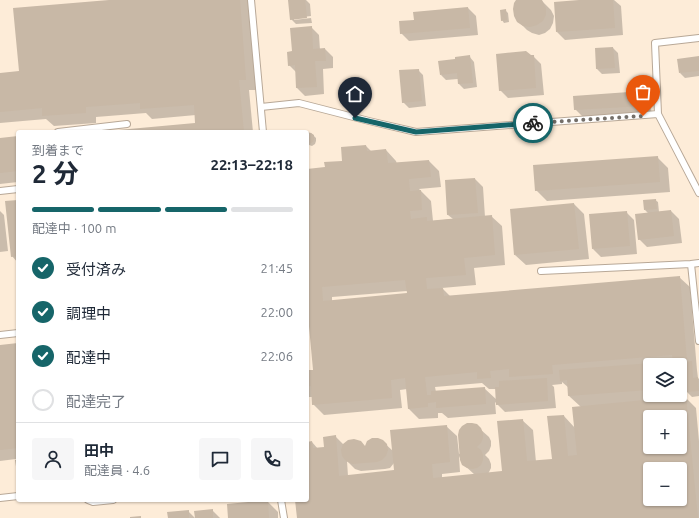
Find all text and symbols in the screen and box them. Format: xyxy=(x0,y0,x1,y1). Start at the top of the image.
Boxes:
pin xyxy=(626,75,660,116)
pin xyxy=(338,77,372,118)
icon: bag xyxy=(632,81,654,103)
icon: home xyxy=(344,83,366,105)
courier xyxy=(513,103,553,143)
icon: bike xyxy=(522,112,544,134)
text: 到着まで xyxy=(32,143,84,157)
text: 22:13–22:18 xyxy=(210,156,293,173)
text: 2 分 xyxy=(32,159,79,188)
text: 配達中 · 100 m xyxy=(32,221,116,235)
icon: check xyxy=(32,257,54,279)
text: 受付済み xyxy=(66,261,126,278)
text: 21:45 xyxy=(260,261,293,275)
icon: check xyxy=(32,301,54,323)
text: 調理中 xyxy=(66,305,111,322)
text: 22:00 xyxy=(260,305,293,319)
icon: check xyxy=(32,345,54,367)
text: 配達中 xyxy=(66,349,111,366)
text: 22:06 xyxy=(260,349,293,363)
map controls xyxy=(643,358,687,506)
button: layers xyxy=(643,358,687,402)
text: 配達完了 xyxy=(66,393,126,410)
button: + xyxy=(643,410,687,454)
button: person xyxy=(32,438,74,480)
button: chat xyxy=(199,438,241,480)
button: phone xyxy=(251,438,293,480)
text: 田中 xyxy=(84,442,114,459)
button: − xyxy=(643,462,687,506)
text: 配達員 · 4.6 xyxy=(84,463,150,477)

